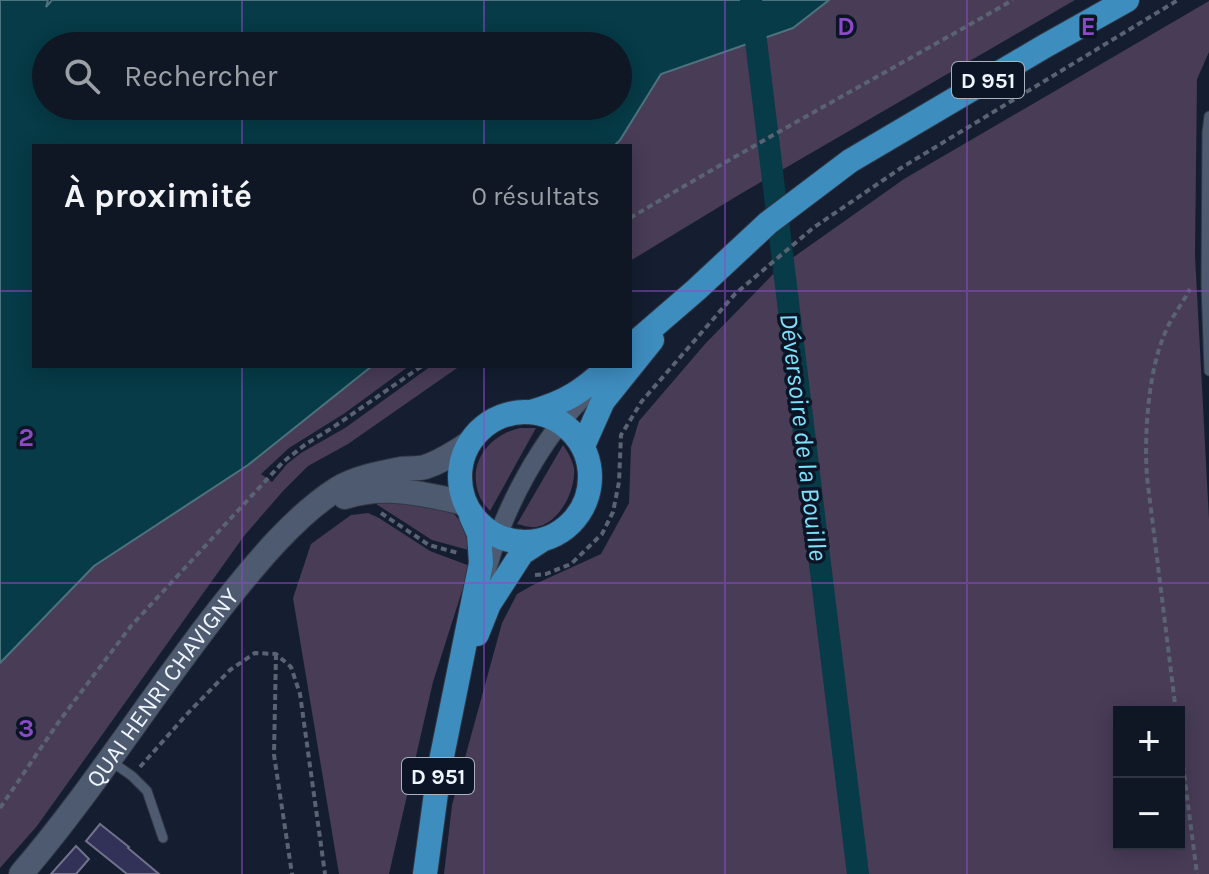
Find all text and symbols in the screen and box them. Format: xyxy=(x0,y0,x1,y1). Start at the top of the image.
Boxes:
text: D xyxy=(837,11,855,42)
text: E xyxy=(1080,11,1096,42)
search box xyxy=(32,32,632,120)
icon: search xyxy=(60,54,104,98)
text: Rechercher xyxy=(124,58,277,94)
road number: D 951 xyxy=(952,62,1024,98)
text: À proximité xyxy=(64,176,252,216)
text: 0 résultats xyxy=(471,181,600,212)
water label: Déversoire de la Bouille xyxy=(773,312,834,563)
text: 2 xyxy=(18,422,34,453)
street label: QUAI HENRI CHAVIGNY xyxy=(80,583,245,793)
map controls xyxy=(1113,706,1185,850)
button: + xyxy=(1113,706,1185,778)
text: 3 xyxy=(18,713,34,744)
road number: D 951 xyxy=(402,758,474,794)
button: − xyxy=(1113,778,1185,850)

